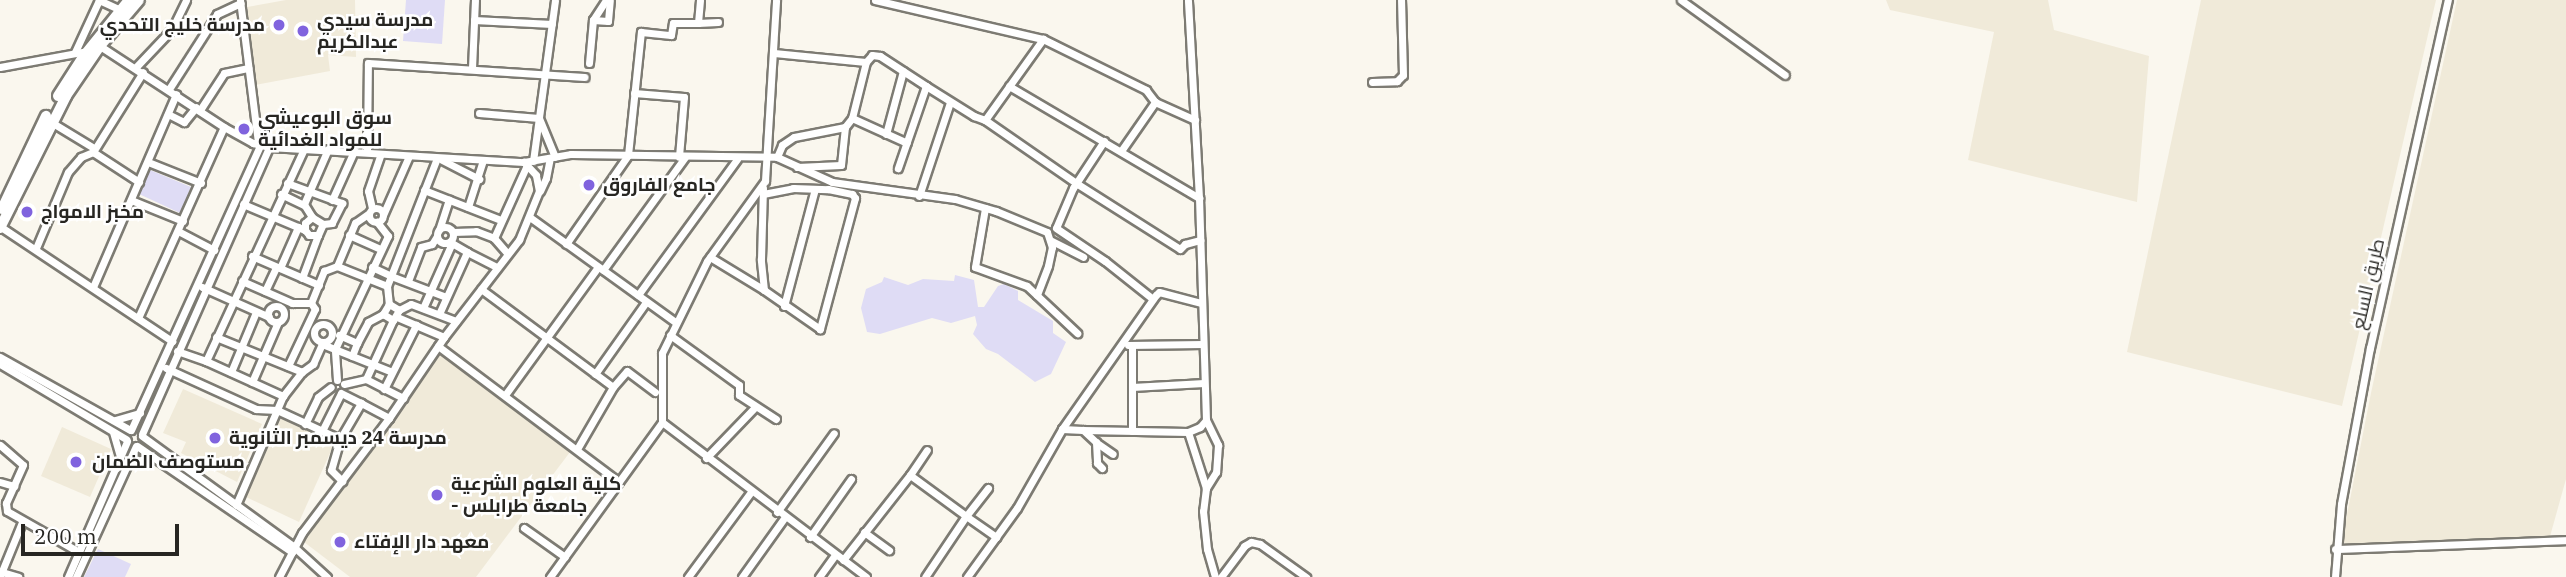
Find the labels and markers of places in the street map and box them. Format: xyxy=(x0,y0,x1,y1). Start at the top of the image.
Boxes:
place label: مدرسة سيدي عبدالكريم xyxy=(317,9,433,53)
place label: مدرسة خليج التحدي xyxy=(100,14,265,36)
marker: مدرسة خليج التحدي xyxy=(271,17,287,33)
marker: مدرسة سيدي عبدالكريم xyxy=(295,23,311,39)
place label: سوق البوعيشي للمواد الغدائية xyxy=(258,107,392,151)
marker: سوق البوعيشي للمواد الغدائية xyxy=(236,121,252,137)
place label: جامع الفاروق xyxy=(603,174,715,196)
marker: جامع الفاروق xyxy=(581,177,597,193)
place label: مخبز الامواج xyxy=(41,201,144,223)
marker: مخبز الامواج xyxy=(19,204,35,220)
place label: مدرسة 24 ديسمبر الثانوية xyxy=(229,427,447,449)
marker: مدرسة 24 ديسمبر الثانوية xyxy=(207,430,223,446)
place label: مستوصف الضمان xyxy=(92,451,245,473)
marker: مستوصف الضمان xyxy=(66,452,86,472)
place label: كلية العلوم الشرعية - جامعة طرابلس xyxy=(451,473,621,517)
marker: كلية العلوم الشرعية - جامعة طرابلس xyxy=(429,487,445,503)
place label: معهد دار الإفتاء xyxy=(354,531,489,553)
marker: معهد دار الإفتاء xyxy=(332,534,348,550)

